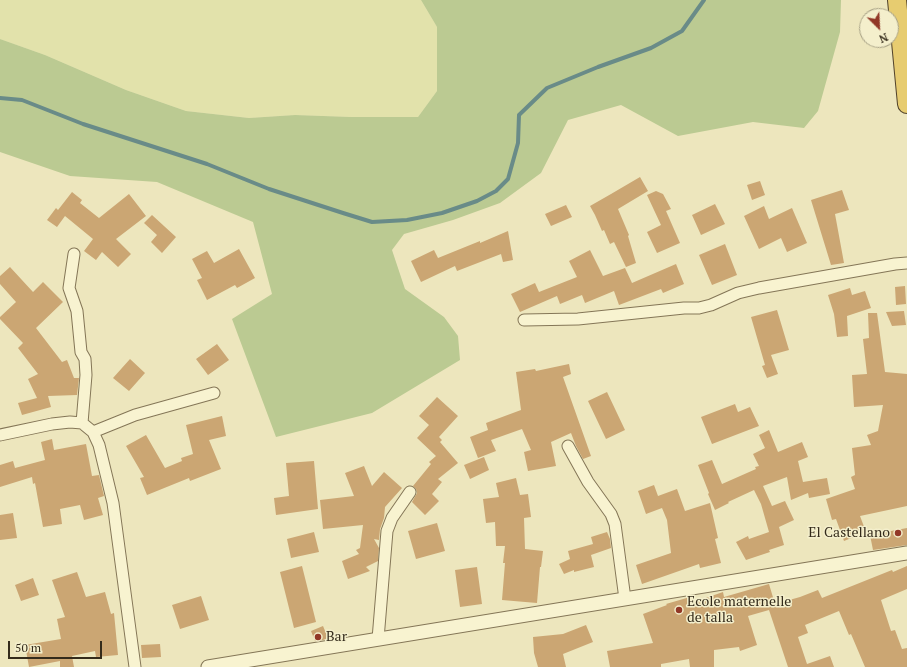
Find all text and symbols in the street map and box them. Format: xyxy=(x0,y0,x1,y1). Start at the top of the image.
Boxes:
north arrow xyxy=(859,8,899,48)
text: N xyxy=(877,30,890,46)
place label: El Castellano xyxy=(808,525,890,541)
marker: El Castellano xyxy=(893,528,903,538)
place label: Ecole maternelle de talla xyxy=(687,594,791,626)
marker: Ecole maternelle de talla xyxy=(674,605,684,615)
place label: Bar xyxy=(326,629,347,645)
marker: Bar xyxy=(313,632,323,642)
scale bar xyxy=(10,633,104,659)
text: 50 m xyxy=(15,640,41,655)

